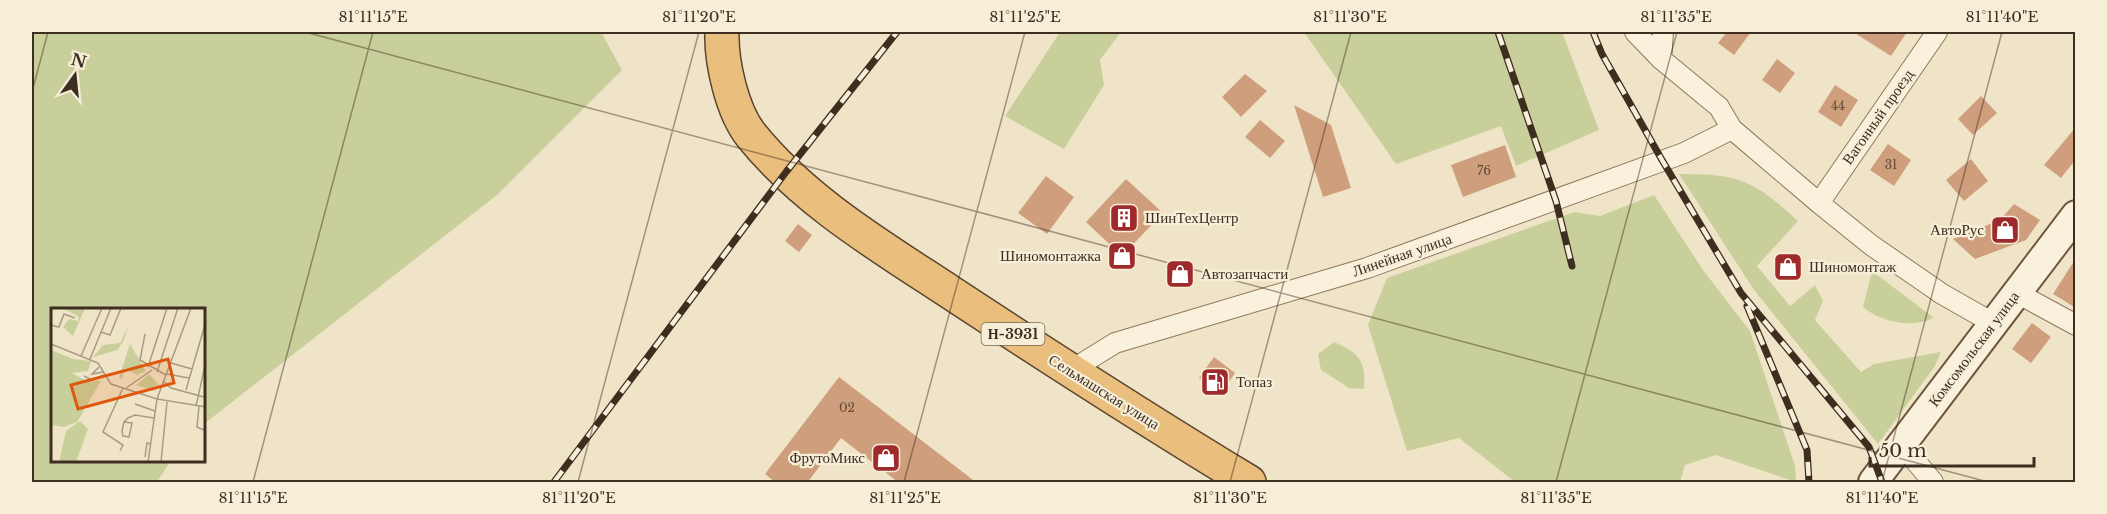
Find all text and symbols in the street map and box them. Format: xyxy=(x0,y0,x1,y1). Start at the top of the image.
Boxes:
text: 81°11'15"E xyxy=(338,7,408,26)
text: 81°11'20"E xyxy=(662,7,736,26)
text: 81°11'25"E xyxy=(989,7,1061,26)
text: 81°11'30"E xyxy=(1313,7,1387,26)
text: 81°11'35"E xyxy=(1640,7,1712,26)
text: 81°11'40"E xyxy=(1966,7,2039,26)
north arrow xyxy=(45,45,105,105)
text: N xyxy=(69,49,89,72)
street label: Вагонный проезд xyxy=(1838,65,1918,168)
house number: 44 xyxy=(1831,98,1845,113)
house number: 31 xyxy=(1885,157,1897,172)
house number: 76 xyxy=(1477,163,1491,178)
building icon: ШинТехЦентр xyxy=(1108,202,1140,234)
place label: ШинТехЦентр xyxy=(1145,208,1239,227)
shop icon: АвтоРус xyxy=(1989,214,2021,246)
place label: АвтоРус xyxy=(1930,220,1984,239)
street label: Линейная улица xyxy=(1350,229,1454,280)
shop icon: Шиномонтажка xyxy=(1106,240,1138,272)
place label: Шиномонтажка xyxy=(1000,246,1101,265)
shop icon: Шиномонтаж xyxy=(1772,251,1804,283)
place label: Шиномонтаж xyxy=(1809,257,1897,276)
shop icon: Автозапчасти xyxy=(1164,258,1196,290)
place label: Автозапчасти xyxy=(1201,264,1288,283)
street label: Комсомольская улица xyxy=(1924,287,2023,410)
inset map xyxy=(51,308,206,463)
road number: Н-3931 xyxy=(982,323,1044,345)
street label: Сельмашская улица xyxy=(1045,350,1164,434)
fuel station icon: Топаз xyxy=(1199,366,1231,398)
place label: Топаз xyxy=(1236,372,1272,391)
house number: 02 xyxy=(839,400,855,415)
scale bar xyxy=(1870,430,2034,468)
text: 50 m xyxy=(1879,440,1927,462)
shop icon: ФрутоМикс xyxy=(870,442,902,474)
place label: ФрутоМикс xyxy=(790,448,865,467)
text: 81°11'15"E xyxy=(218,488,288,507)
text: 81°11'20"E xyxy=(542,488,616,507)
text: 81°11'25"E xyxy=(869,488,941,507)
text: 81°11'30"E xyxy=(1193,488,1267,507)
text: 81°11'35"E xyxy=(1520,488,1592,507)
text: 81°11'40"E xyxy=(1846,488,1919,507)

